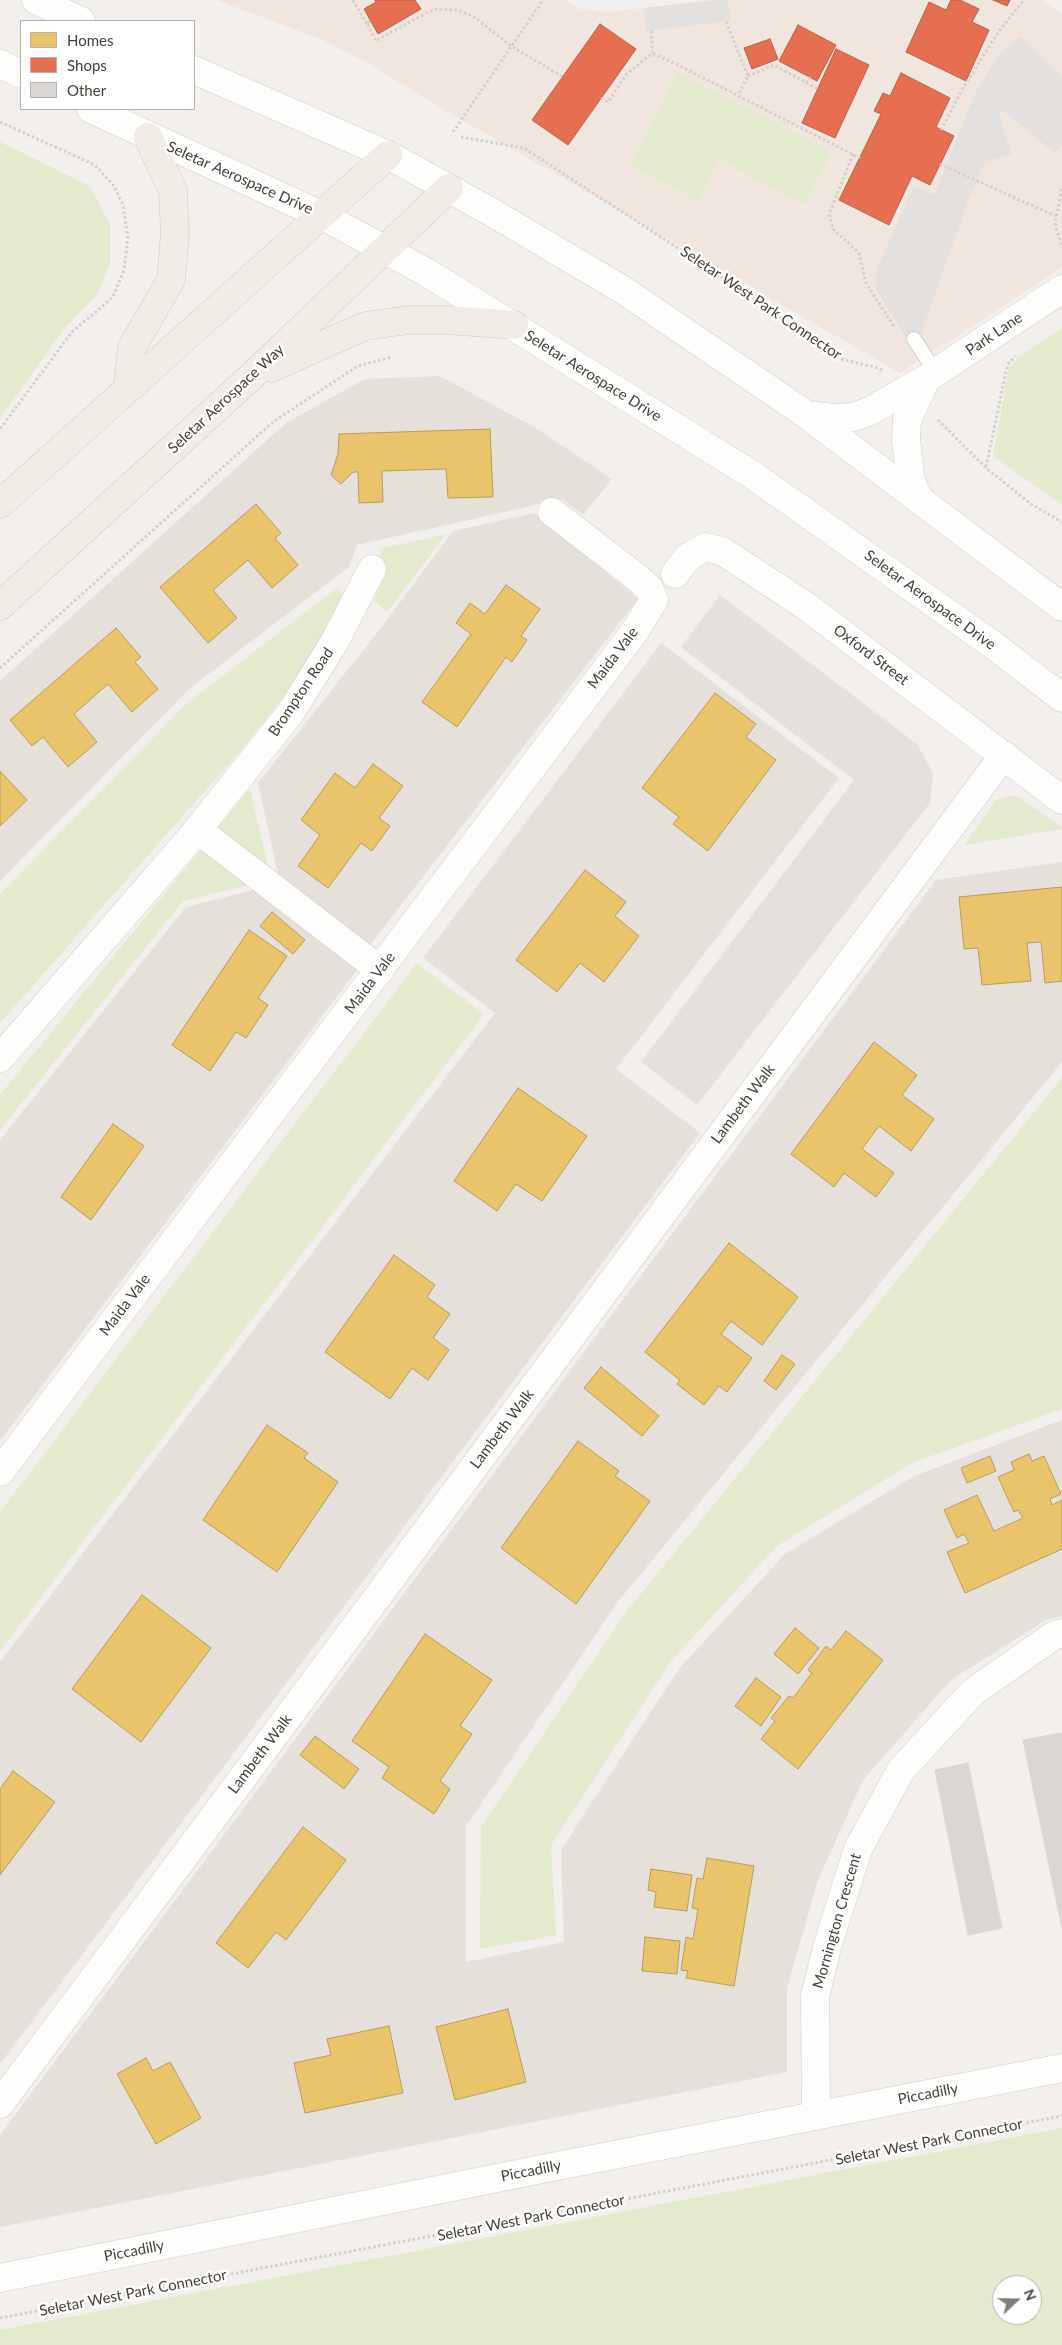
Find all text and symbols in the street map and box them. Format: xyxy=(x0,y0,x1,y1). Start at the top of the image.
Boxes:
legend xyxy=(20,20,195,110)
text: Homes xyxy=(67,31,113,49)
text: Shops xyxy=(67,56,107,74)
text: Other xyxy=(67,81,106,99)
street label: Seletar Aerospace Drive xyxy=(164,138,316,218)
street label: Seletar West Park Connector xyxy=(677,242,845,364)
street label: Park Lane xyxy=(962,308,1026,360)
street label: Seletar Aerospace Drive xyxy=(521,327,665,425)
street label: Seletar Aerospace Way xyxy=(164,341,288,457)
street label: Seletar Aerospace Drive xyxy=(861,546,999,654)
street label: Oxford Street xyxy=(830,621,912,689)
street label: Maida Vale xyxy=(584,624,642,692)
street label: Brompton Road xyxy=(265,644,337,740)
street label: Maida Vale xyxy=(341,949,399,1017)
street label: Lambeth Walk xyxy=(707,1061,779,1147)
street label: Maida Vale xyxy=(96,1271,154,1339)
street label: Lambeth Walk xyxy=(466,1386,538,1472)
street label: Lambeth Walk xyxy=(224,1711,296,1797)
street label: Mornington Crescent xyxy=(809,1851,865,1991)
street label: Piccadilly xyxy=(896,2079,960,2109)
street label: Seletar West Park Connector xyxy=(834,2115,1024,2169)
street label: Piccadilly xyxy=(499,2156,563,2186)
street label: Seletar West Park Connector xyxy=(436,2191,626,2245)
street label: Piccadilly xyxy=(102,2236,166,2266)
street label: Seletar West Park Connector xyxy=(38,2266,228,2320)
north arrow xyxy=(992,2275,1042,2325)
text: N xyxy=(1021,2287,1040,2303)

